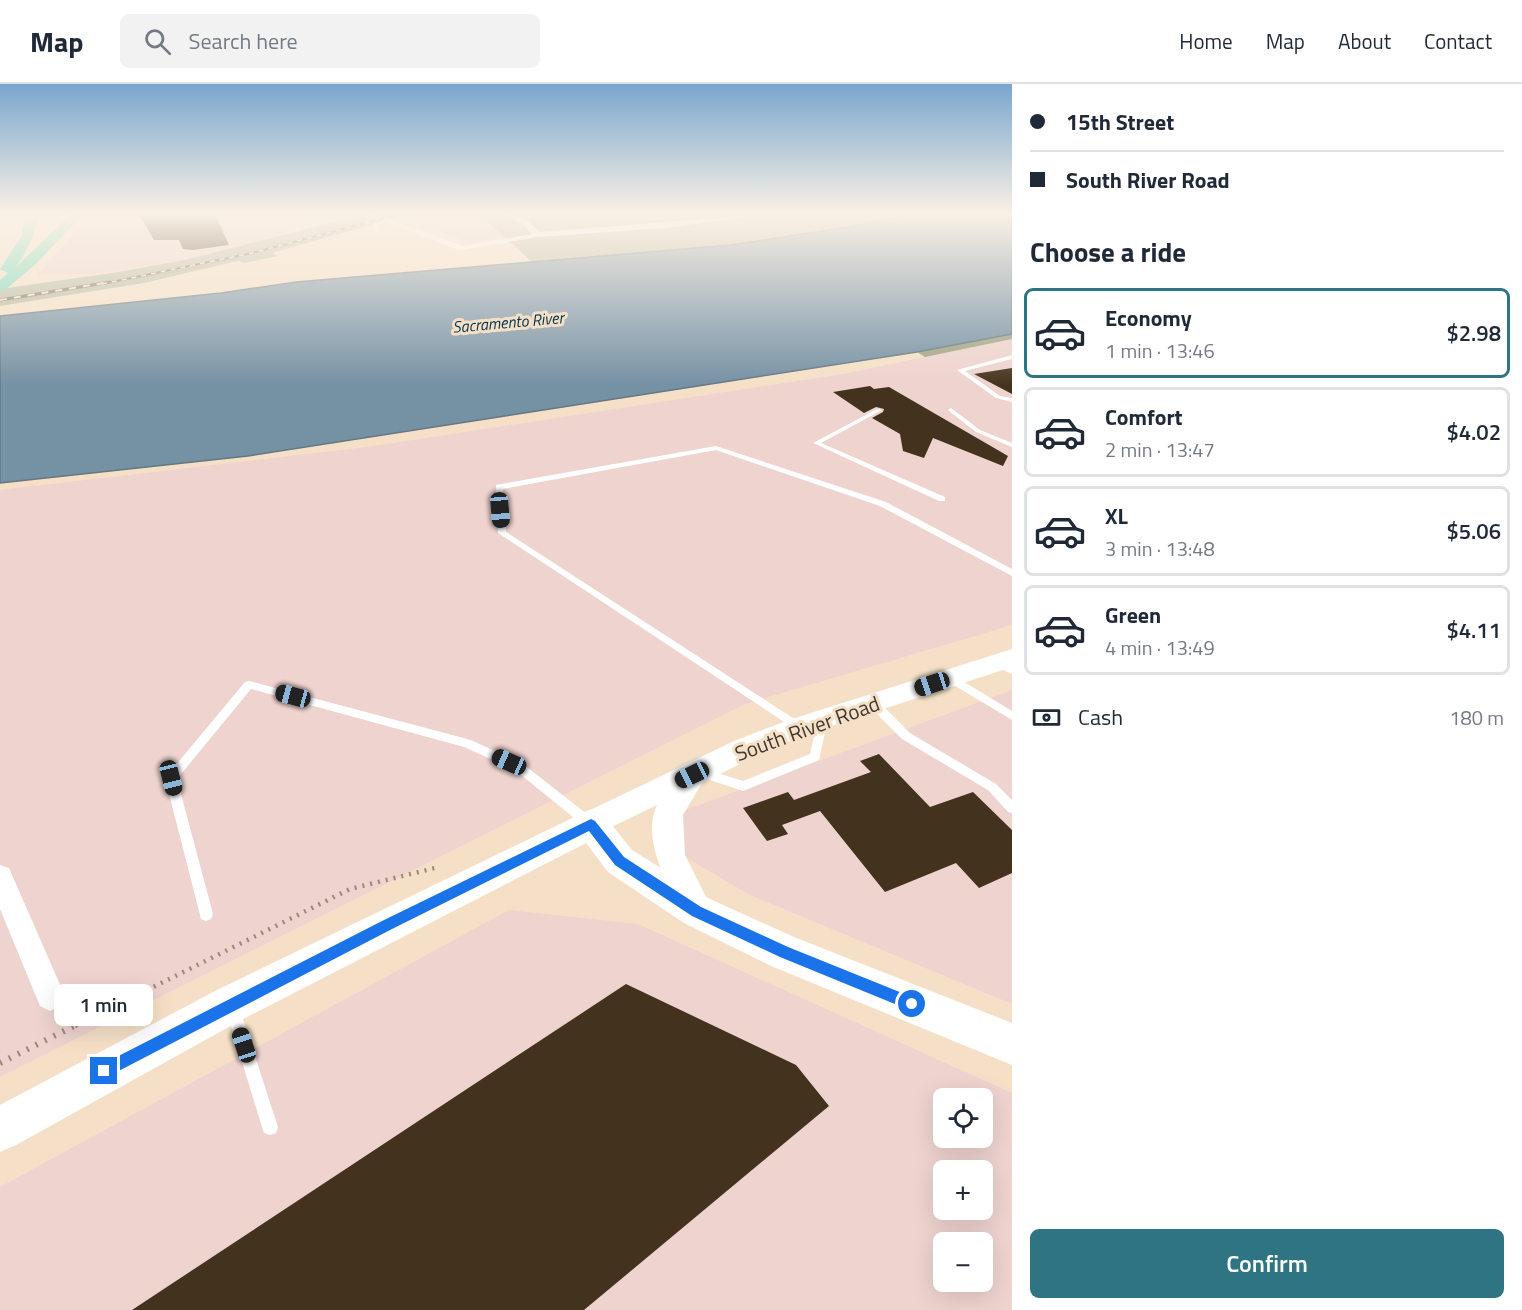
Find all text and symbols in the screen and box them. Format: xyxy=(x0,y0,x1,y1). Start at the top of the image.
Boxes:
search box xyxy=(120,14,540,68)
text: Map xyxy=(30,20,84,63)
text: Search here xyxy=(189,24,298,58)
icon: search xyxy=(141,25,174,58)
text: Home xyxy=(1179,25,1233,57)
text: Map xyxy=(1266,25,1305,57)
text: About xyxy=(1338,25,1391,57)
text: Contact xyxy=(1424,25,1492,57)
text: 15th Street xyxy=(1066,105,1174,139)
text: South River Road xyxy=(1066,163,1230,197)
text: Choose a ride xyxy=(1030,231,1186,272)
text: Economy xyxy=(1105,301,1192,335)
water label: Sacramento River xyxy=(451,305,566,339)
icon: car xyxy=(1033,306,1087,360)
text: $2.98 xyxy=(1446,316,1501,350)
text: 1 min · 13:46 xyxy=(1105,335,1215,366)
text: Comfort xyxy=(1105,400,1183,434)
icon: car xyxy=(1033,405,1087,459)
text: $4.02 xyxy=(1446,415,1501,449)
text: 2 min · 13:47 xyxy=(1105,434,1215,465)
car xyxy=(489,491,511,529)
text: XL xyxy=(1105,499,1128,533)
icon: car xyxy=(1033,504,1087,558)
text: $5.06 xyxy=(1446,514,1501,548)
text: 3 min · 13:48 xyxy=(1105,533,1215,564)
text: Green xyxy=(1105,598,1161,632)
icon: car xyxy=(1033,603,1087,657)
text: $4.11 xyxy=(1446,613,1501,647)
text: 4 min · 13:49 xyxy=(1105,632,1215,663)
car xyxy=(912,670,952,698)
car xyxy=(273,683,313,709)
street label: South River Road xyxy=(730,687,884,769)
text: Cash xyxy=(1078,700,1123,734)
icon: cash xyxy=(1030,701,1063,734)
text: 180 m xyxy=(1449,702,1504,733)
car xyxy=(489,746,529,778)
car xyxy=(158,758,184,798)
car xyxy=(672,759,712,791)
callout: 1 min xyxy=(54,984,154,1026)
text: 1 min xyxy=(79,989,128,1020)
route start xyxy=(898,990,925,1017)
car xyxy=(230,1025,258,1065)
route end xyxy=(90,1057,117,1084)
map controls xyxy=(933,1088,993,1292)
button: locate xyxy=(933,1088,993,1148)
button: + xyxy=(933,1160,993,1220)
button: Confirm xyxy=(1030,1229,1504,1298)
button: − xyxy=(933,1232,993,1292)

